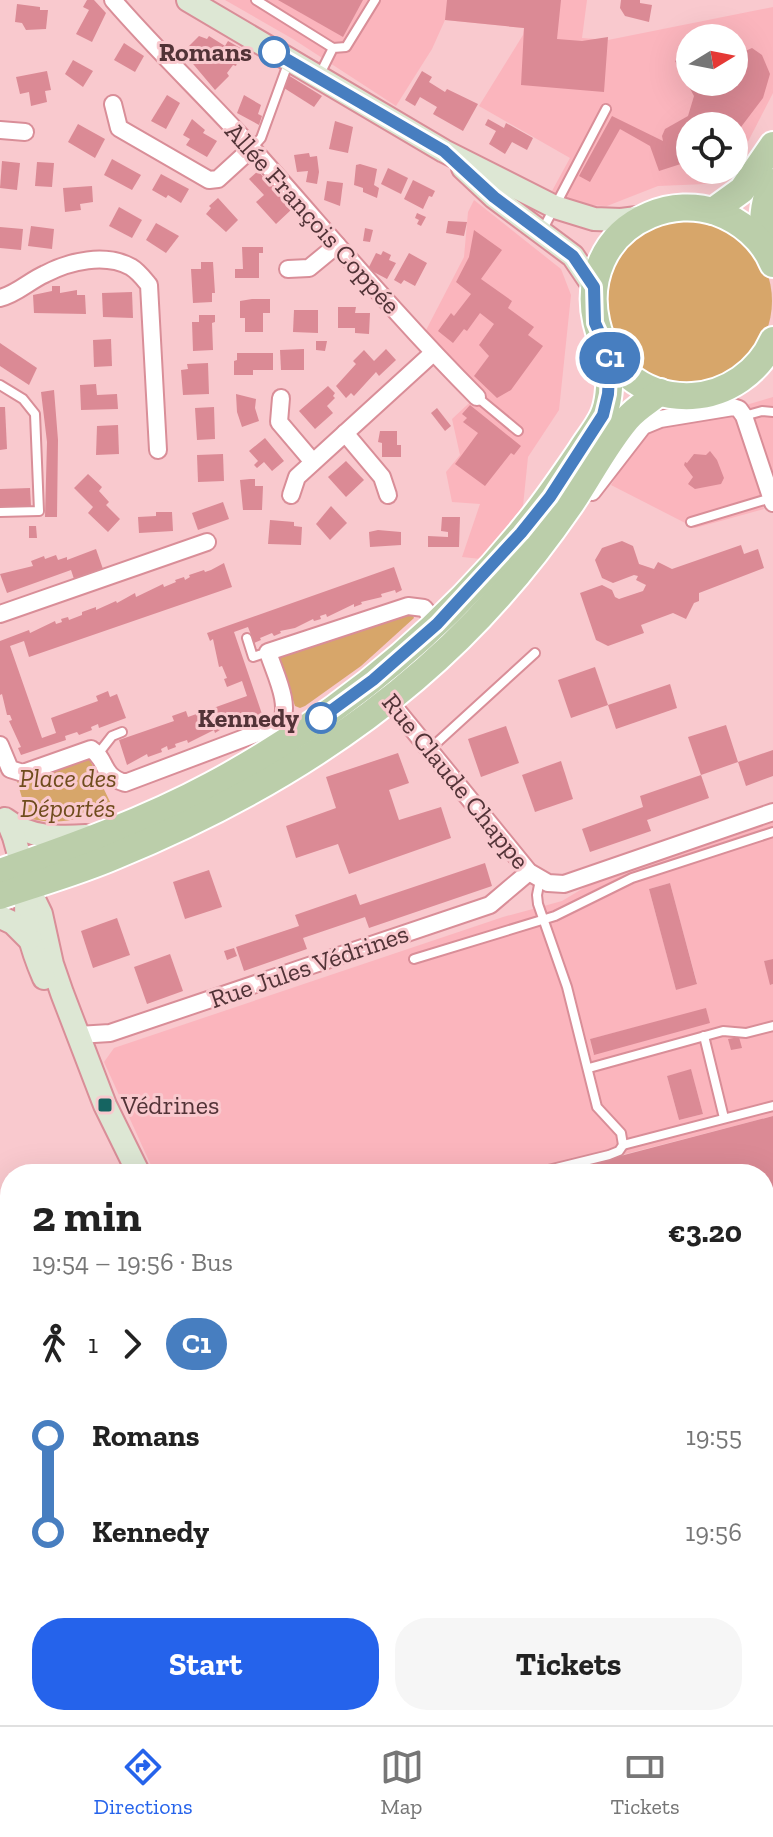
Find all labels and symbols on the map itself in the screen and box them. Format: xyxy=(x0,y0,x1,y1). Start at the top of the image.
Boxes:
north arrow xyxy=(676,24,748,96)
place label: Romans xyxy=(159,36,252,68)
marker: Romans xyxy=(259,37,289,67)
street label: Allée François Coppée xyxy=(218,116,408,320)
line badge: C1 xyxy=(574,332,646,384)
street label: Rue Claude Chappe xyxy=(375,687,537,875)
place label: Kennedy xyxy=(197,702,299,734)
marker: Kennedy xyxy=(306,703,336,733)
park label: Place des Déportés xyxy=(19,762,117,824)
street label: Rue Jules Védrines xyxy=(205,917,413,1015)
place label: Védrines xyxy=(120,1089,219,1121)
marker: Védrines xyxy=(96,1096,114,1114)

